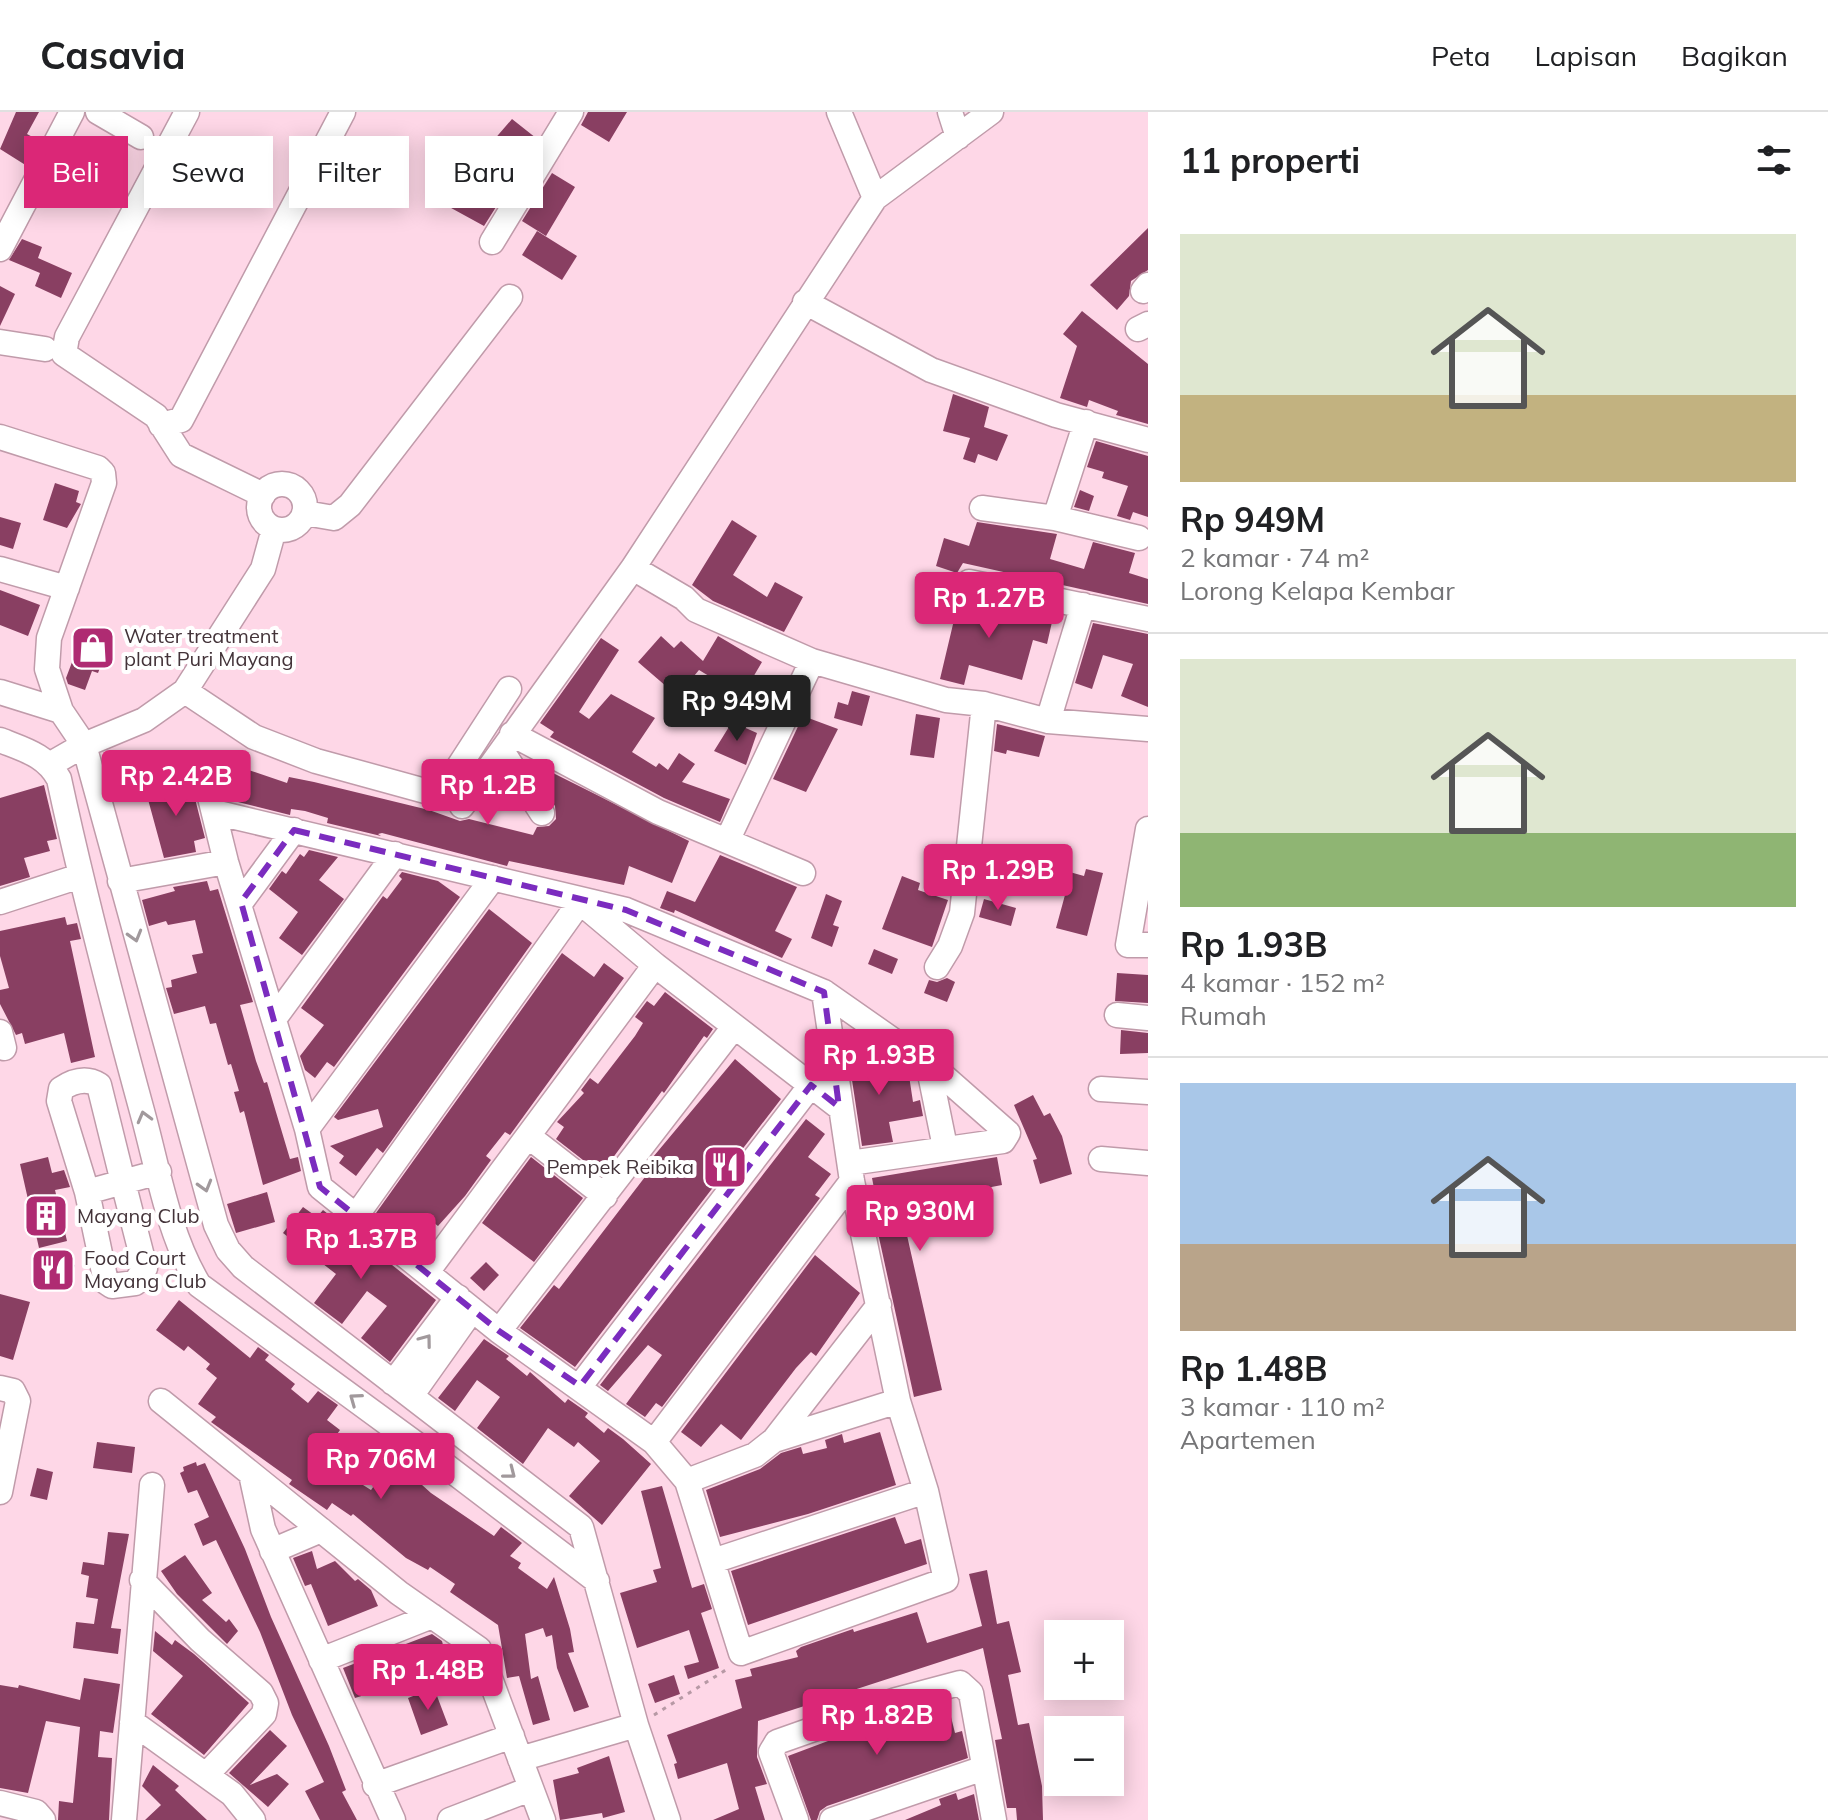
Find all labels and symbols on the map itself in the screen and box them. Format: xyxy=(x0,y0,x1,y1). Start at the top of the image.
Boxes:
pin: Rp 1.27B xyxy=(906,572,1072,640)
place label: Water treatment plant Puri Mayang xyxy=(124,623,294,671)
shop icon: Water treatment plant Puri Mayang xyxy=(69,624,117,672)
pin: Rp 949M xyxy=(663,675,811,743)
pin: Rp 2.42B xyxy=(93,750,259,818)
pin: Rp 1.2B xyxy=(414,759,562,827)
pin: Rp 1.29B xyxy=(915,844,1081,912)
one-way arrow xyxy=(126,928,143,942)
pin: Rp 1.93B xyxy=(796,1029,962,1097)
one-way arrow xyxy=(136,1110,153,1124)
restaurant icon: Pempek Reibika xyxy=(701,1143,749,1191)
place label: Pempek Reibika xyxy=(546,1154,694,1179)
one-way arrow xyxy=(196,1179,212,1193)
pin: Rp 930M xyxy=(846,1185,994,1253)
building icon: Mayang Club xyxy=(22,1192,70,1240)
place label: Mayang Club xyxy=(77,1203,199,1228)
pin: Rp 1.37B xyxy=(278,1213,444,1281)
place label: Food Court Mayang Club xyxy=(84,1245,206,1293)
restaurant icon: Food Court Mayang Club xyxy=(29,1246,77,1294)
one-way arrow xyxy=(416,1334,430,1349)
one-way arrow xyxy=(350,1395,364,1409)
pin: Rp 706M xyxy=(307,1433,455,1501)
one-way arrow xyxy=(501,1463,516,1477)
pin: Rp 1.48B xyxy=(345,1644,511,1712)
pin: Rp 1.82B xyxy=(794,1689,960,1757)

